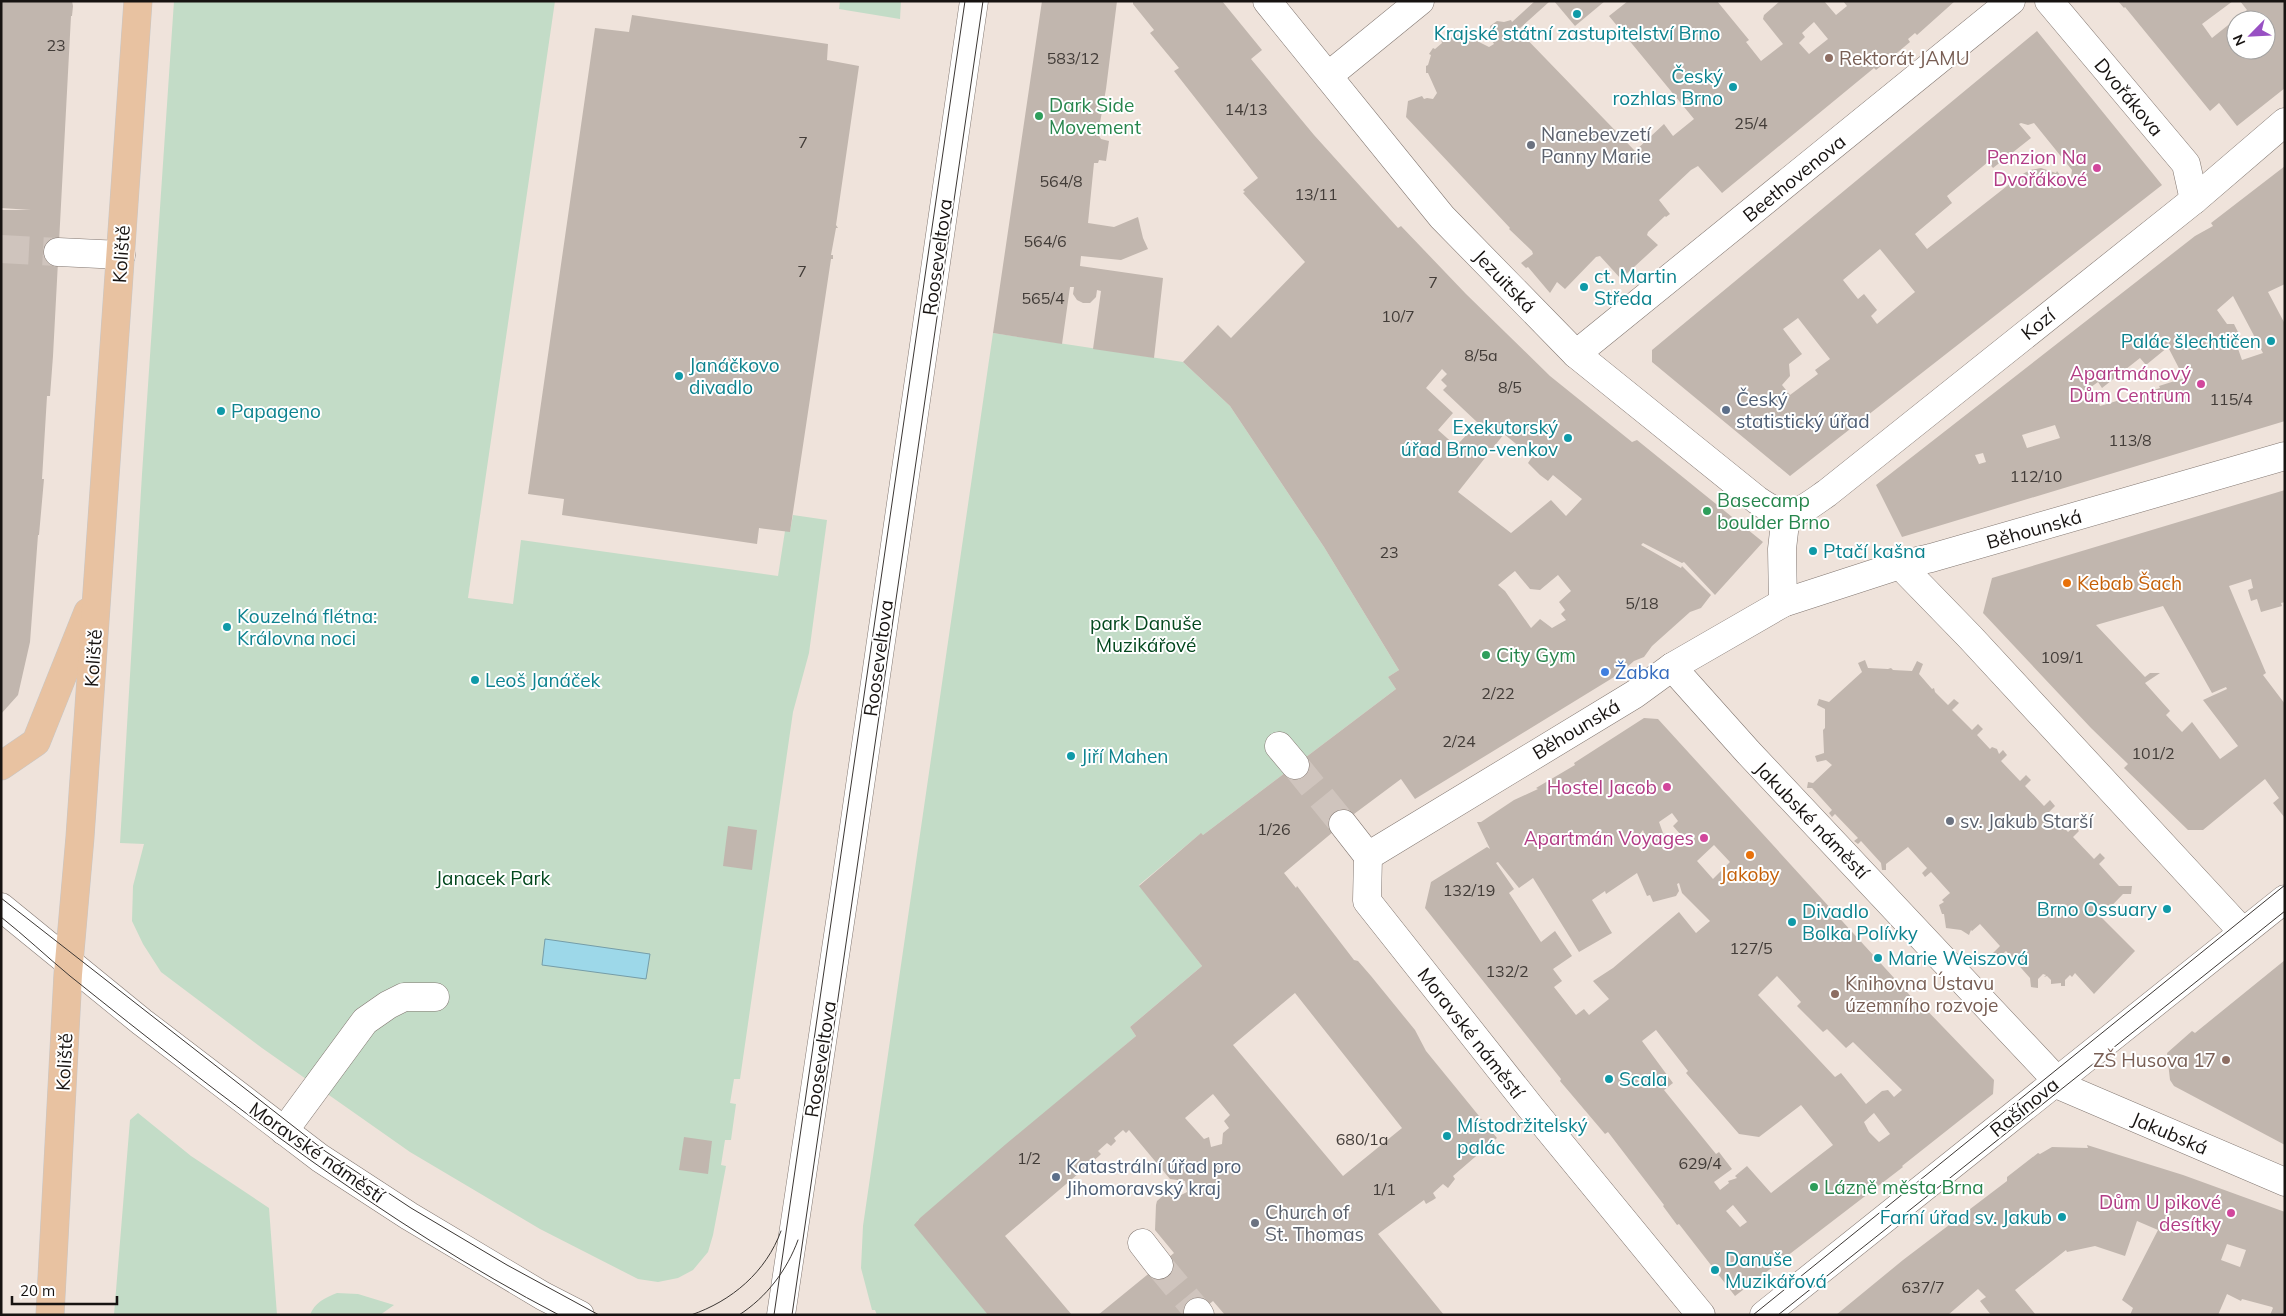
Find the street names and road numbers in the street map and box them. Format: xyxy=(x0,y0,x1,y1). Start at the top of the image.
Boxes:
street label: Dvořákova xyxy=(2089,53,2169,141)
street label: Beethovenova xyxy=(1738,129,1850,227)
street label: Rooseveltova xyxy=(917,197,957,317)
street label: Koliště xyxy=(107,224,135,284)
street label: Jezuitská xyxy=(1469,244,1541,318)
street label: Kozí xyxy=(2016,302,2061,345)
street label: Běhounská xyxy=(1984,504,2084,554)
street label: Rooseveltova xyxy=(858,598,898,718)
street label: Koliště xyxy=(79,628,107,688)
street label: Běhounská xyxy=(1528,693,1624,765)
street label: Jakubské náměstí xyxy=(1750,756,1875,885)
street label: Moravské náměstí xyxy=(1412,963,1530,1104)
street label: Rooseveltova xyxy=(799,999,841,1119)
street label: Koliště xyxy=(50,1032,78,1092)
street label: Rašínova xyxy=(1985,1072,2063,1142)
street label: Moravské náměstí xyxy=(245,1096,390,1208)
street label: Jakubská xyxy=(2128,1106,2212,1160)

